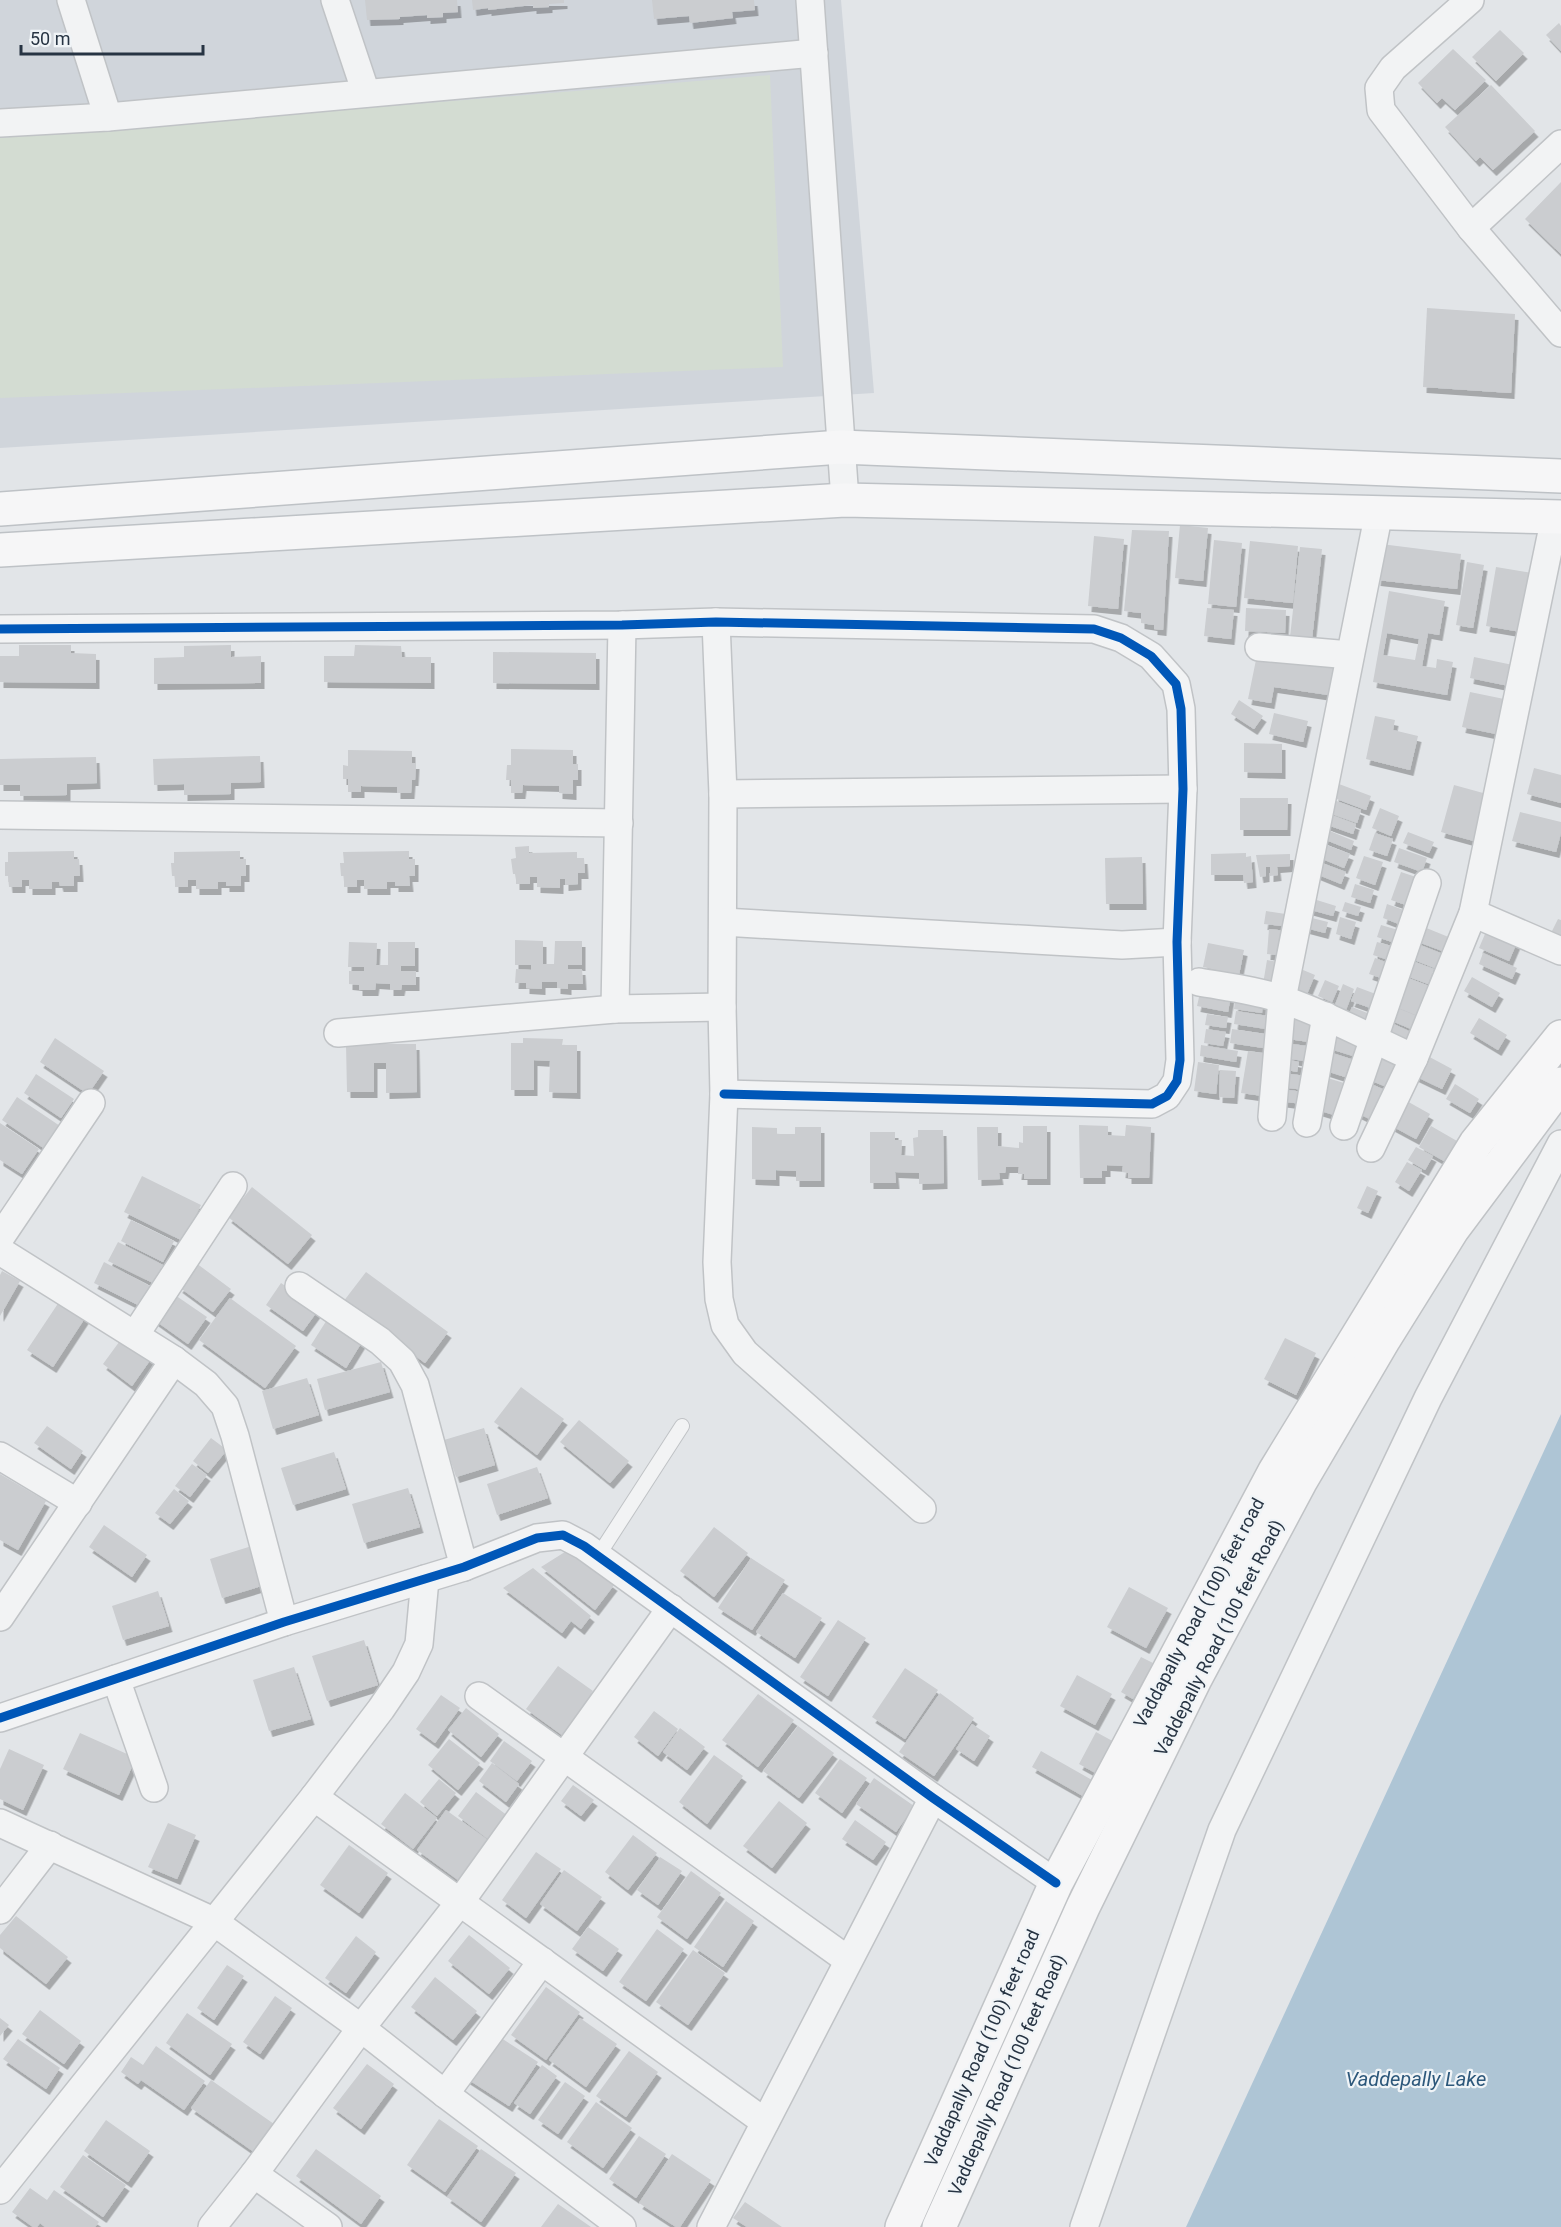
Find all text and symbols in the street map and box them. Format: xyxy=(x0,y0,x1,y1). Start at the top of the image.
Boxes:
scale bar xyxy=(21,18,202,56)
text: 50 m xyxy=(30,28,70,49)
street label: Vaddapally Road (100) feet road xyxy=(1129,1494,1269,1732)
street label: Vaddepally Road (100 feet Road) xyxy=(1150,1516,1288,1760)
street label: Vaddapally Road (100) feet road xyxy=(920,1926,1044,2170)
street label: Vaddepally Road (100 feet Road) xyxy=(944,1951,1070,2199)
water label: Vaddepally Lake xyxy=(1346,2067,1486,2091)

